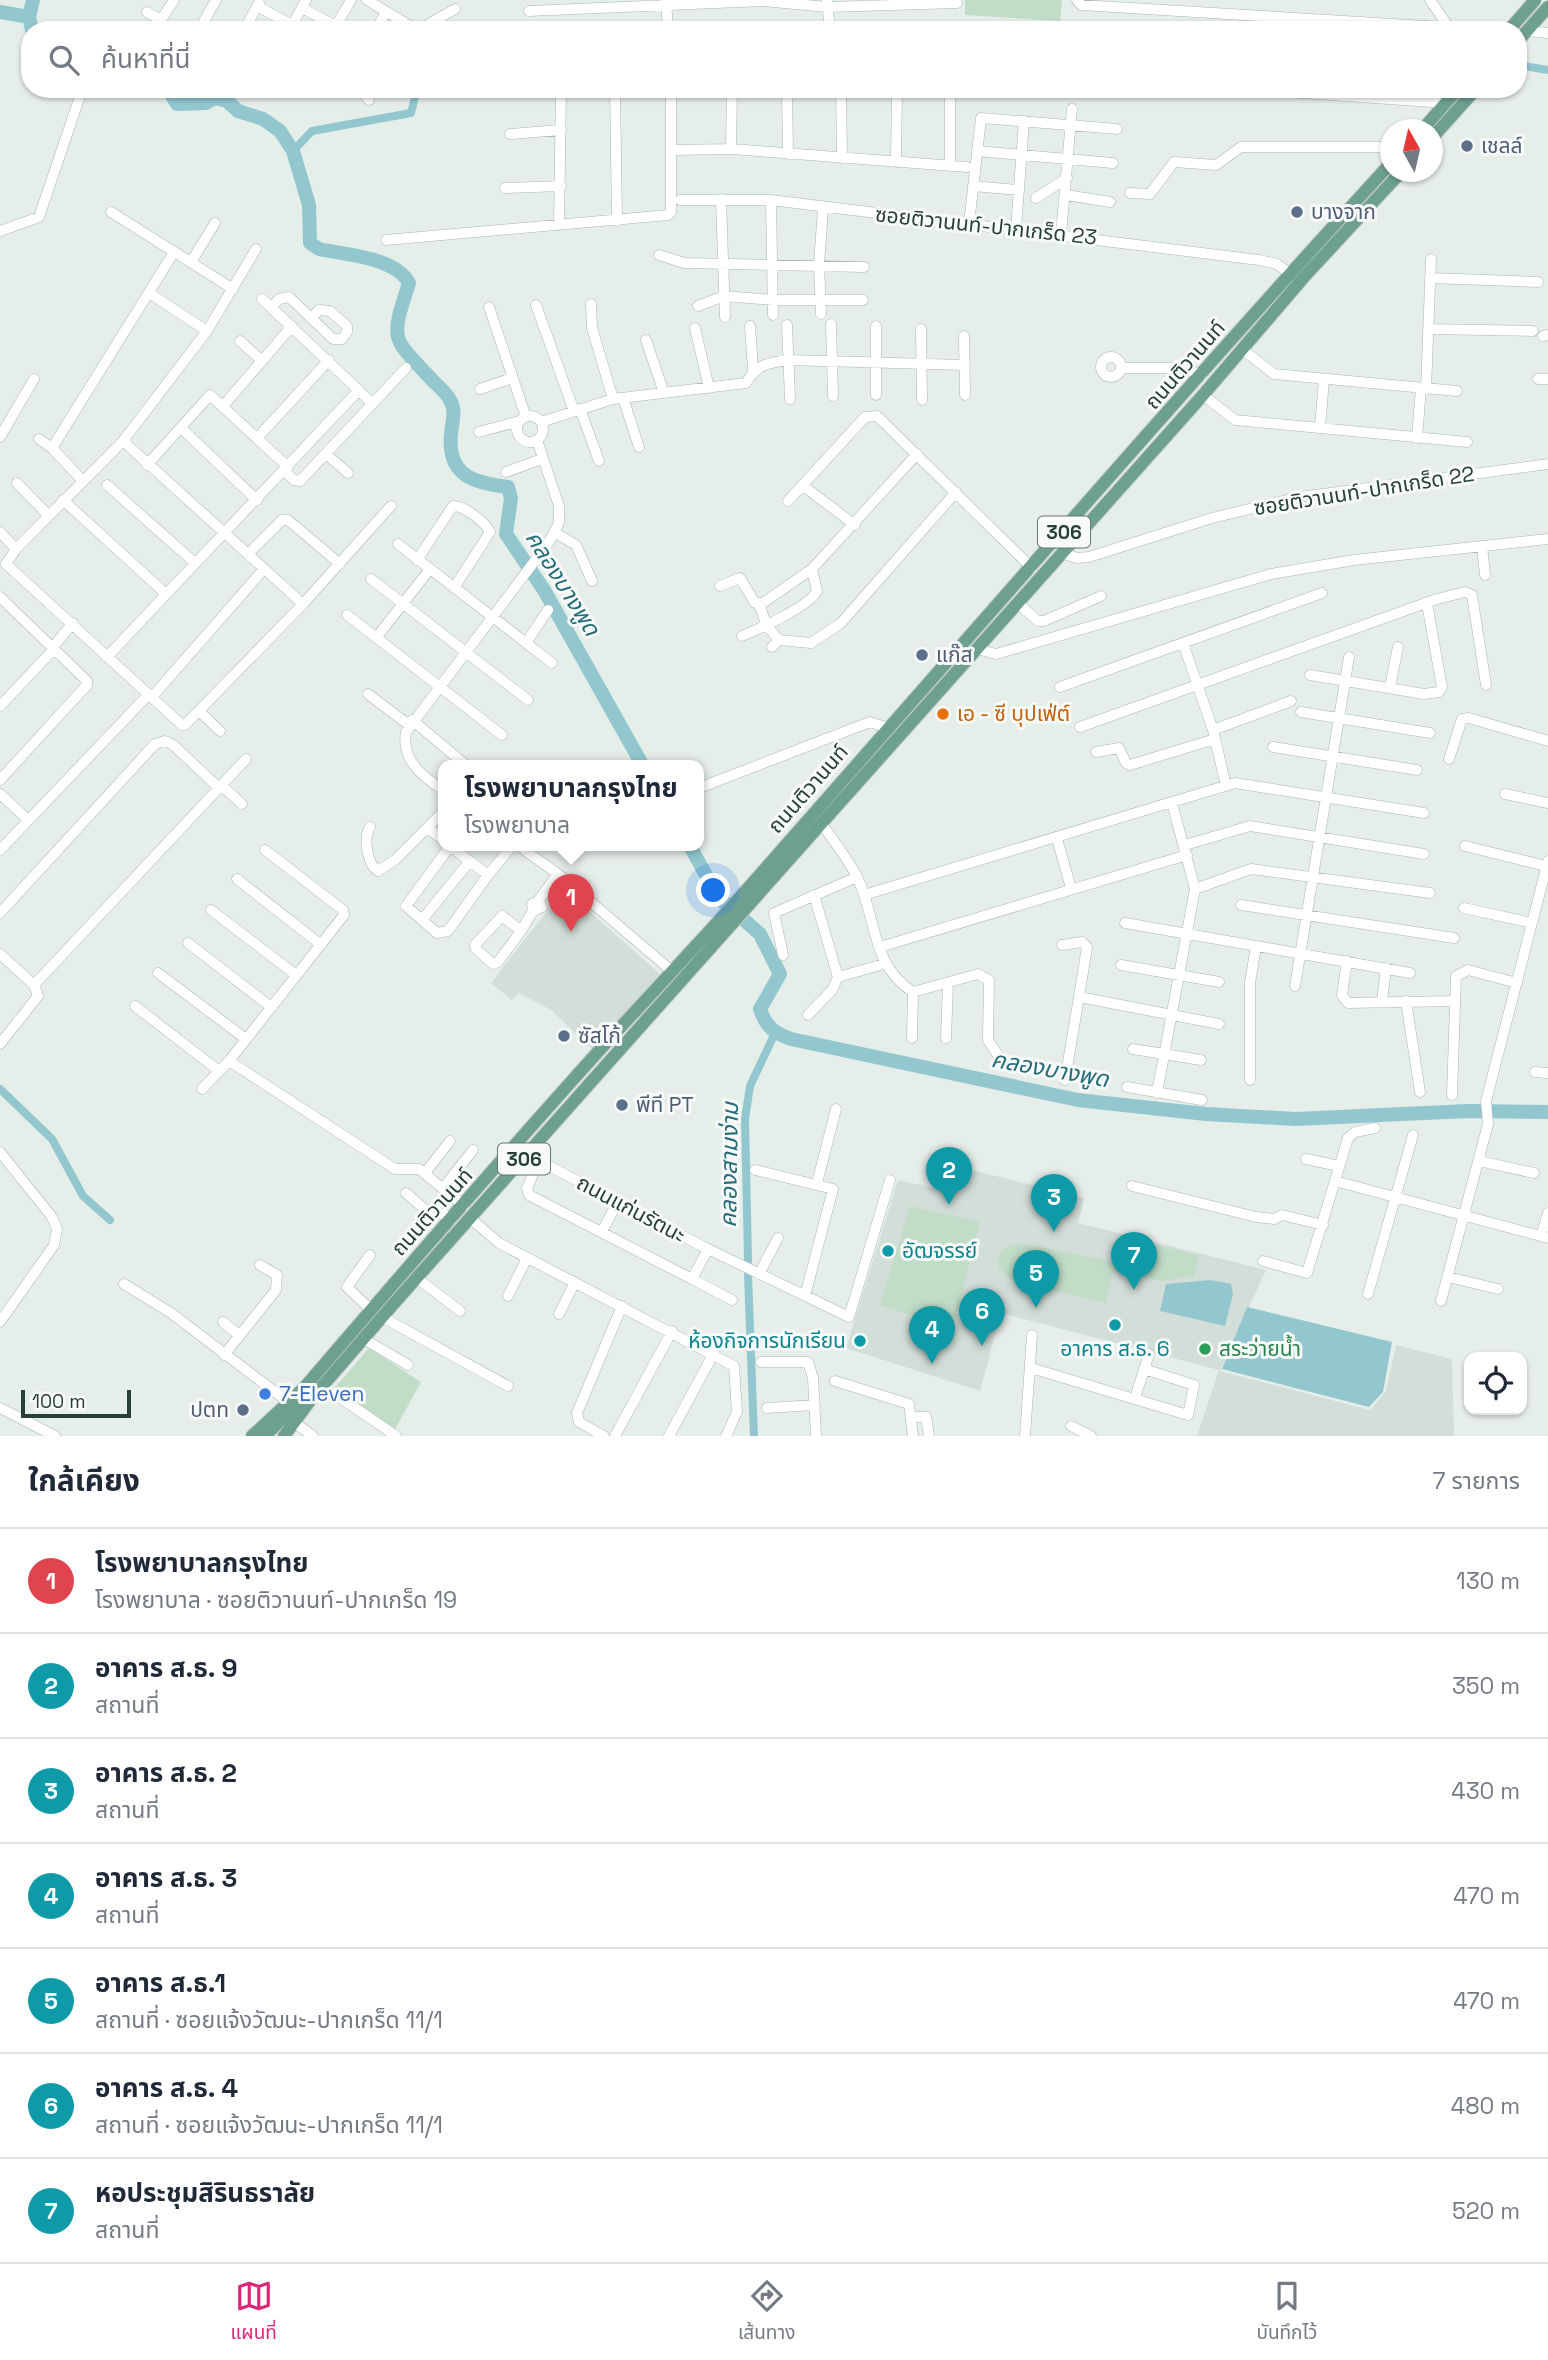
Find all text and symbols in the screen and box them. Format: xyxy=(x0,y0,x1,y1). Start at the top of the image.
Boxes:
search box xyxy=(21,21,1527,98)
icon: search xyxy=(45,41,83,79)
text: ค้นหาที่นี่ xyxy=(101,42,191,76)
north arrow xyxy=(1380,119,1443,182)
place label: เชลล์ xyxy=(1481,132,1522,159)
marker: เชลล์ xyxy=(1459,138,1475,154)
place label: บางจาก xyxy=(1311,198,1376,225)
street label: ซอยติวานนท์-ปากเกร็ด 23 xyxy=(874,200,1098,251)
marker: บางจาก xyxy=(1289,204,1305,220)
street label: ถนนติวานนท์ xyxy=(1139,315,1231,415)
street label: ซอยติวานนท์-ปากเกร็ด 22 xyxy=(1252,460,1476,521)
road number: 306 xyxy=(1038,516,1090,548)
water label: คลองบางพูด xyxy=(519,525,608,642)
place label: แก๊ส xyxy=(936,641,973,668)
marker: แก๊ส xyxy=(914,647,930,663)
place label: เอ - ซี บุปเฟ่ต์ xyxy=(957,700,1070,727)
marker: เอ - ซี บุปเฟ่ต์ xyxy=(935,706,951,722)
street label: ถนนติวานนท์ xyxy=(762,739,854,839)
popup xyxy=(438,760,704,851)
text: โรงพยาบาลกรุงไทย xyxy=(464,771,678,805)
text: โรงพยาบาล xyxy=(464,810,570,840)
your location xyxy=(696,873,730,907)
pin: 1 xyxy=(548,874,594,932)
place label: ซัสโก้ xyxy=(578,1022,621,1049)
marker: ซัสโก้ xyxy=(556,1028,572,1044)
water label: คลองบางพูด xyxy=(989,1044,1112,1094)
place label: พีที PT xyxy=(636,1091,694,1118)
marker: พีที PT xyxy=(614,1097,630,1113)
water label: คลองสามง่าม xyxy=(713,1100,745,1228)
road number: 306 xyxy=(498,1144,550,1175)
pin: 2 xyxy=(926,1147,972,1205)
street label: ถนนติวานนท์ xyxy=(385,1162,478,1261)
street label: ถนนแก่นรัตนะ xyxy=(572,1169,690,1248)
pin: 3 xyxy=(1031,1174,1077,1232)
pin: 7 xyxy=(1111,1232,1157,1290)
place label: อัฒจรรย์ xyxy=(902,1237,977,1264)
marker: อัฒจรรย์ xyxy=(880,1243,896,1259)
pin: 5 xyxy=(1013,1250,1059,1308)
pin: 6 xyxy=(959,1288,1005,1346)
pin: 4 xyxy=(909,1306,955,1364)
marker: อาคาร ส.ธ. 6 xyxy=(1107,1317,1123,1333)
place label: ห้องกิจการนักเรียน xyxy=(688,1327,846,1354)
marker: ห้องกิจการนักเรียน xyxy=(852,1333,868,1349)
place label: สระว่ายน้ำ xyxy=(1219,1334,1301,1362)
place label: อาคาร ส.ธ. 6 xyxy=(1060,1335,1170,1362)
marker: สระว่ายน้ำ xyxy=(1197,1341,1213,1357)
map controls xyxy=(1464,1352,1527,1415)
button: locate xyxy=(1464,1352,1527,1415)
place label: 7-Eleven xyxy=(279,1380,364,1407)
marker: 7-Eleven xyxy=(257,1386,273,1402)
scale bar xyxy=(21,1387,131,1419)
text: 100 m xyxy=(32,1389,86,1414)
place label: ปตท xyxy=(190,1396,229,1423)
marker: ปตท xyxy=(235,1402,251,1418)
text: ใกล้เคียง xyxy=(28,1461,140,1500)
text: 7 รายการ xyxy=(1433,1466,1520,1496)
text: โรงพยาบาลกรุงไทย xyxy=(95,1546,309,1580)
text: 1 xyxy=(46,1566,56,1596)
text: 130 m xyxy=(1456,1566,1520,1596)
text: โรงพยาบาล · ซอยติวานนท์-ปากเกร็ด 19 xyxy=(95,1585,457,1615)
text: อาคาร ส.ธ. 9 xyxy=(95,1651,237,1685)
text: 2 xyxy=(44,1671,58,1701)
text: 350 m xyxy=(1452,1671,1520,1701)
text: สถานที่ xyxy=(95,1690,159,1720)
text: อาคาร ส.ธ. 2 xyxy=(95,1756,237,1790)
text: 3 xyxy=(44,1776,58,1806)
text: 430 m xyxy=(1451,1776,1520,1806)
text: สถานที่ xyxy=(95,1795,159,1825)
text: อาคาร ส.ธ. 3 xyxy=(95,1861,237,1895)
text: 4 xyxy=(44,1881,58,1911)
text: 470 m xyxy=(1453,1881,1520,1911)
text: สถานที่ xyxy=(95,1900,159,1930)
text: อาคาร ส.ธ.1 xyxy=(95,1966,226,2000)
text: 5 xyxy=(44,1986,58,2016)
text: 470 m xyxy=(1453,1986,1520,2016)
text: สถานที่ · ซอยแจ้งวัฒนะ-ปากเกร็ด 11/1 xyxy=(95,2005,443,2035)
text: อาคาร ส.ธ. 4 xyxy=(95,2071,238,2105)
text: 6 xyxy=(44,2091,58,2121)
text: 480 m xyxy=(1451,2091,1520,2121)
text: สถานที่ · ซอยแจ้งวัฒนะ-ปากเกร็ด 11/1 xyxy=(95,2110,443,2140)
text: หอประชุมสิรินธราลัย xyxy=(95,2176,315,2210)
text: 7 xyxy=(45,2196,57,2226)
text: 520 m xyxy=(1452,2196,1520,2226)
text: สถานที่ xyxy=(95,2215,159,2245)
tab: แผนที่ xyxy=(231,2277,277,2348)
tab: เส้นทาง xyxy=(738,2277,795,2348)
tab: บันทึกไว้ xyxy=(1256,2277,1317,2348)

